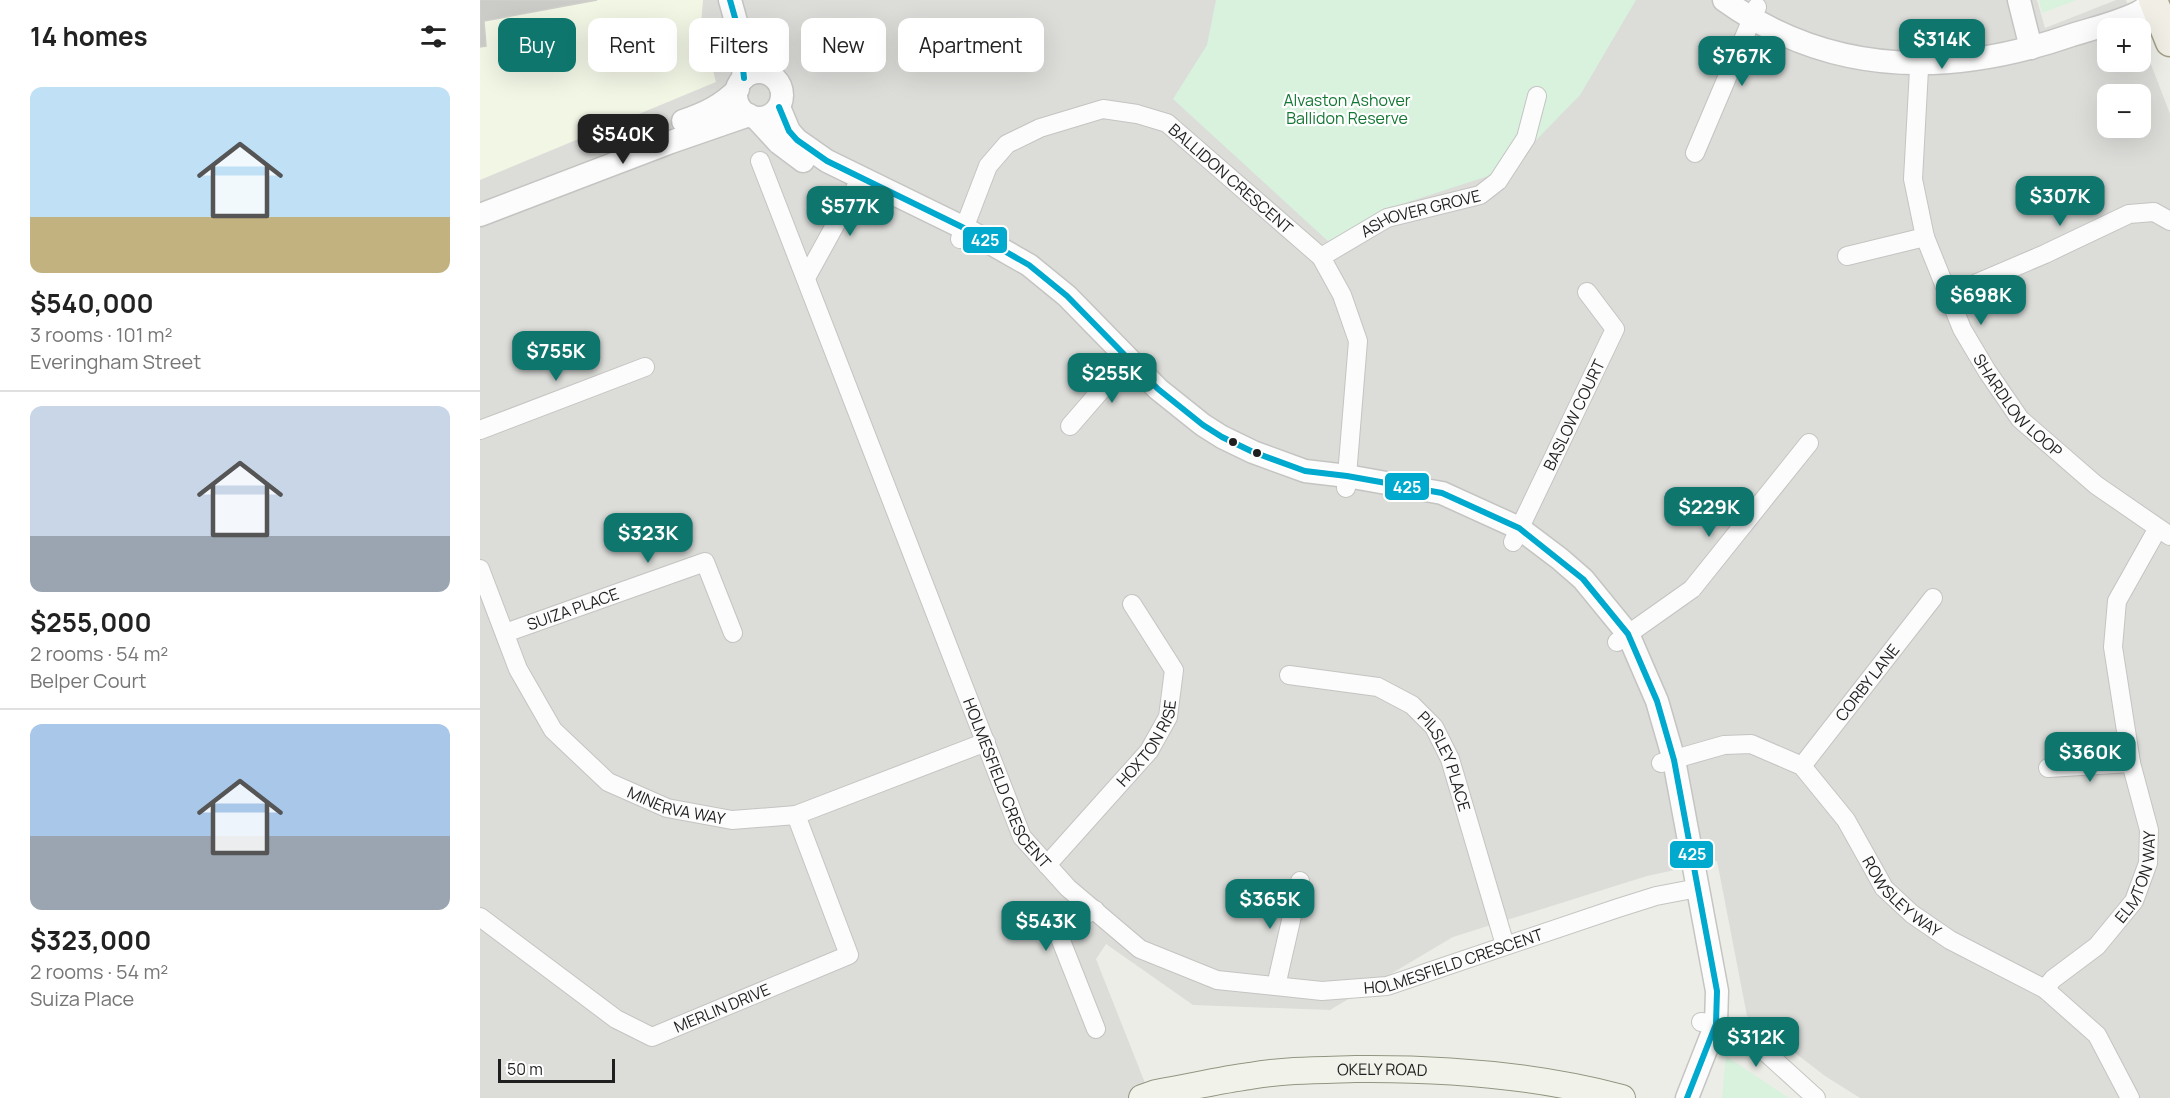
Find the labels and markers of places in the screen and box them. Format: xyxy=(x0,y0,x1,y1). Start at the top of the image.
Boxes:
pin: $314K xyxy=(1900,19,1984,70)
pin: $767K xyxy=(1700,36,1784,87)
pin: $540K xyxy=(581,114,665,165)
pin: $307K xyxy=(2018,176,2102,227)
pin: $577K xyxy=(808,186,892,237)
pin: $698K xyxy=(1939,275,2023,326)
pin: $755K xyxy=(514,331,598,382)
pin: $255K xyxy=(1070,353,1154,404)
unlabelled marker xyxy=(1227,436,1239,448)
unlabelled marker xyxy=(1251,447,1263,459)
pin: $229K xyxy=(1667,487,1751,538)
pin: $323K xyxy=(606,513,690,564)
pin: $360K xyxy=(2048,732,2132,783)
pin: $365K xyxy=(1228,879,1312,930)
pin: $543K xyxy=(1004,901,1088,952)
pin: $312K xyxy=(1714,1017,1798,1068)

